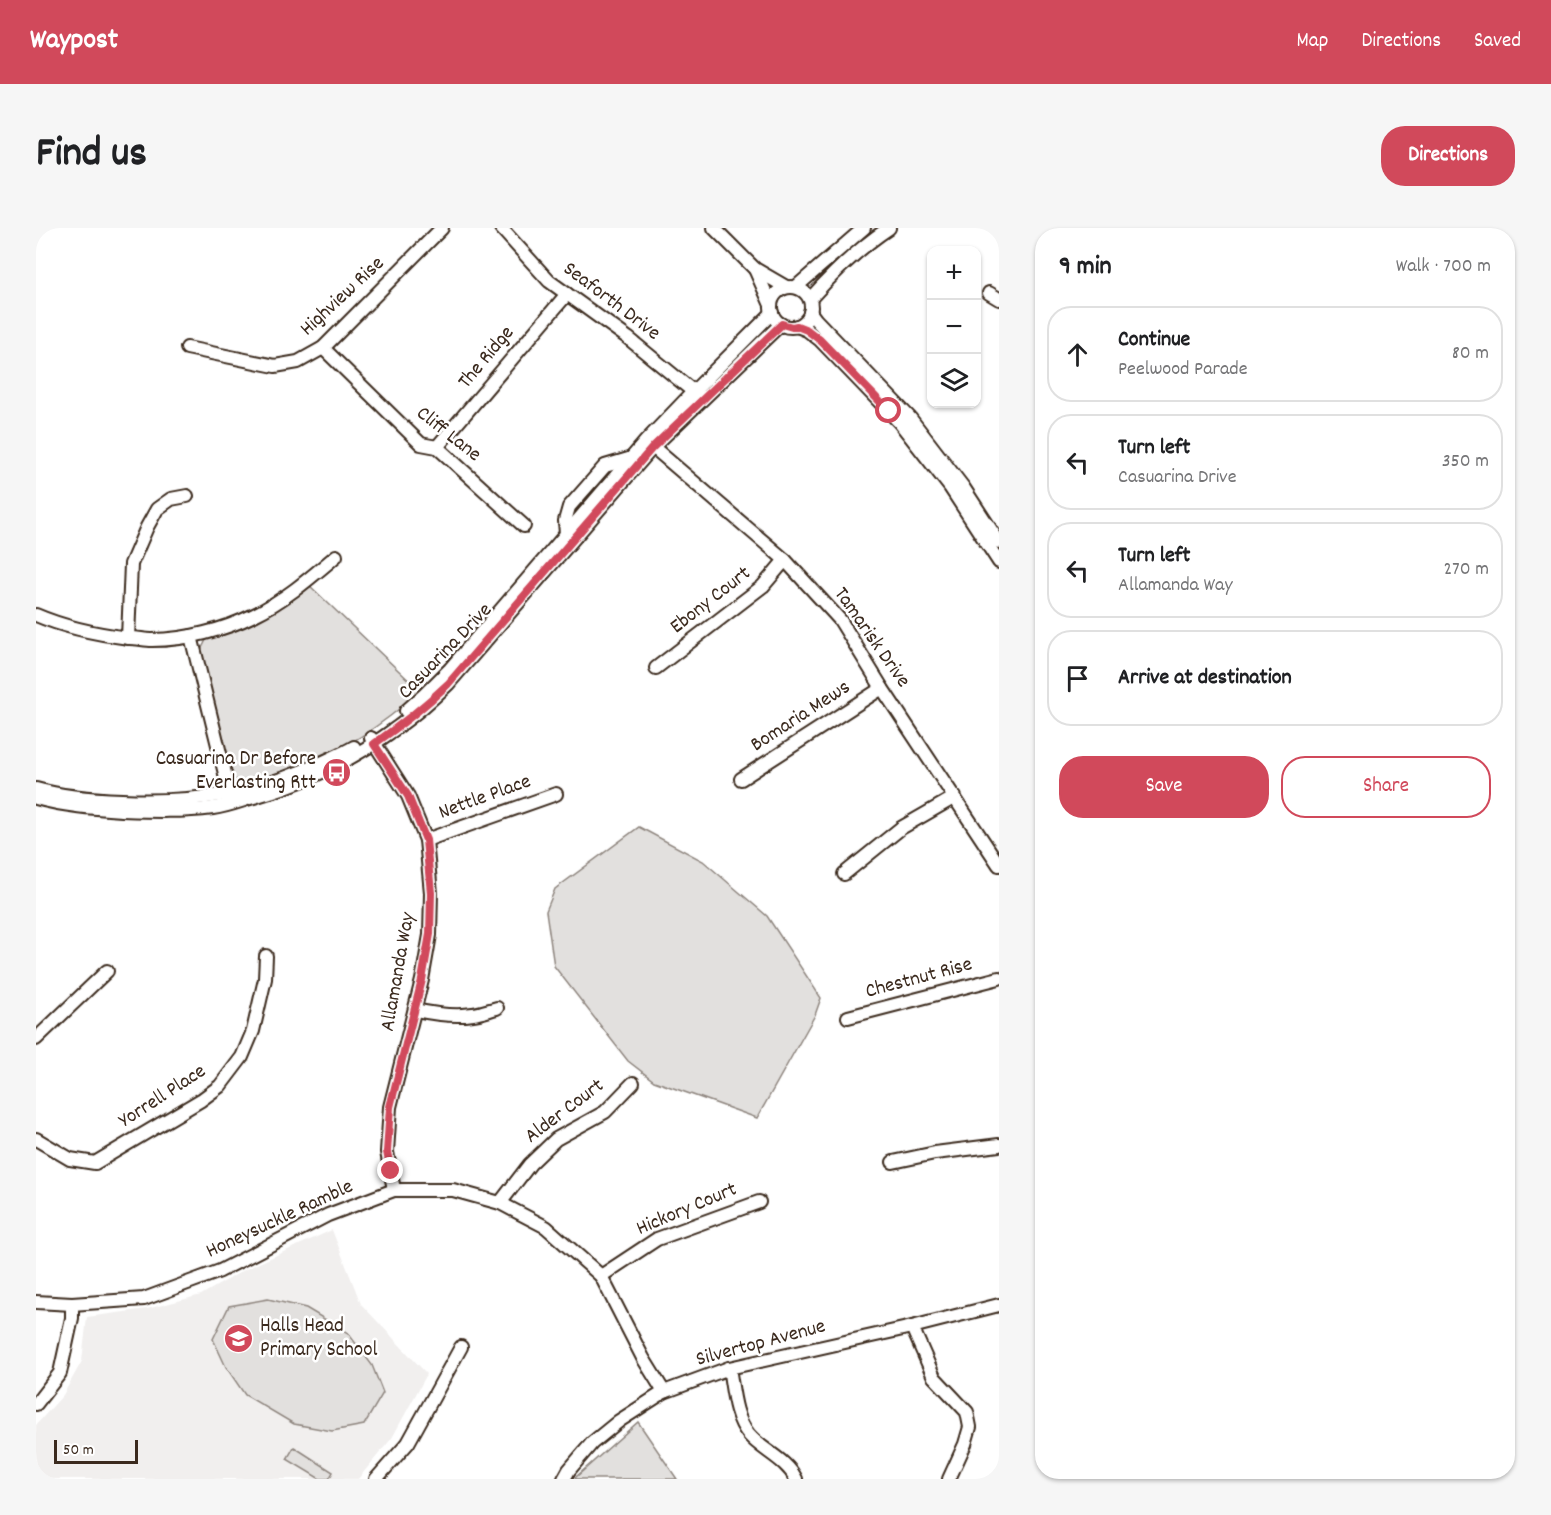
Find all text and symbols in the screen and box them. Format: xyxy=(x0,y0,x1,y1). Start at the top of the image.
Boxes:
text: Waypost xyxy=(30,22,118,62)
text: Map xyxy=(1297,27,1328,57)
text: Directions xyxy=(1361,27,1441,57)
text: Saved xyxy=(1474,27,1521,57)
text: Find us xyxy=(36,126,147,186)
button: Directions xyxy=(1381,126,1515,186)
map controls xyxy=(927,246,981,408)
button: + xyxy=(927,246,981,300)
text: 9 min xyxy=(1059,249,1112,286)
street label: Highview Rise xyxy=(294,250,392,344)
text: Walk · 700 m xyxy=(1396,253,1491,281)
street label: Seaforth Drive xyxy=(556,255,666,349)
button: − xyxy=(927,300,981,354)
street label: The Ridge xyxy=(452,320,522,396)
text: Continue xyxy=(1118,325,1190,356)
icon: ahead xyxy=(1061,338,1094,371)
text: 80 m xyxy=(1452,340,1489,368)
button: layers xyxy=(927,354,981,408)
text: Peelwood Parade xyxy=(1118,356,1248,384)
route start xyxy=(875,397,901,423)
street label: Cliff Lane xyxy=(409,400,487,470)
text: Turn left xyxy=(1118,433,1190,464)
icon: left xyxy=(1061,446,1094,479)
text: 350 m xyxy=(1442,448,1489,476)
text: Casuarina Drive xyxy=(1118,464,1237,492)
text: Turn left xyxy=(1118,541,1190,572)
icon: left xyxy=(1061,554,1094,587)
text: 270 m xyxy=(1443,556,1489,584)
street label: Ebony Court xyxy=(664,560,758,642)
text: Allamanda Way xyxy=(1118,572,1232,600)
street label: Tamarisk Drive xyxy=(825,582,917,694)
street label: Casuarina Drive xyxy=(392,597,500,707)
icon: arrive xyxy=(1061,662,1094,695)
text: Arrive at destination xyxy=(1118,663,1292,694)
street label: Bomaria Mews xyxy=(745,673,857,761)
place label: Casuarina Dr Before Everlasting Rtt xyxy=(156,745,316,799)
bus stop icon: Casuarina Dr Before Everlasting Rtt xyxy=(321,756,353,788)
button: Save xyxy=(1059,756,1269,818)
button: Share xyxy=(1281,756,1491,818)
street label: Nettle Place xyxy=(435,767,535,829)
street label: Allamanda Way xyxy=(374,910,424,1034)
street label: Chestnut Rise xyxy=(862,950,976,1008)
street label: Yorrell Place xyxy=(113,1058,213,1136)
street label: Alder Court xyxy=(519,1072,611,1152)
route end xyxy=(377,1157,403,1183)
street label: Honeysuckle Ramble xyxy=(201,1173,359,1267)
street label: Hickory Court xyxy=(632,1175,742,1245)
place label: Halls Head Primary School xyxy=(260,1312,378,1366)
street label: Silvertop Avenue xyxy=(693,1312,829,1376)
school or university icon: Halls Head Primary School xyxy=(223,1323,255,1355)
scale bar xyxy=(54,1437,138,1464)
text: 50 m xyxy=(63,1439,94,1462)

